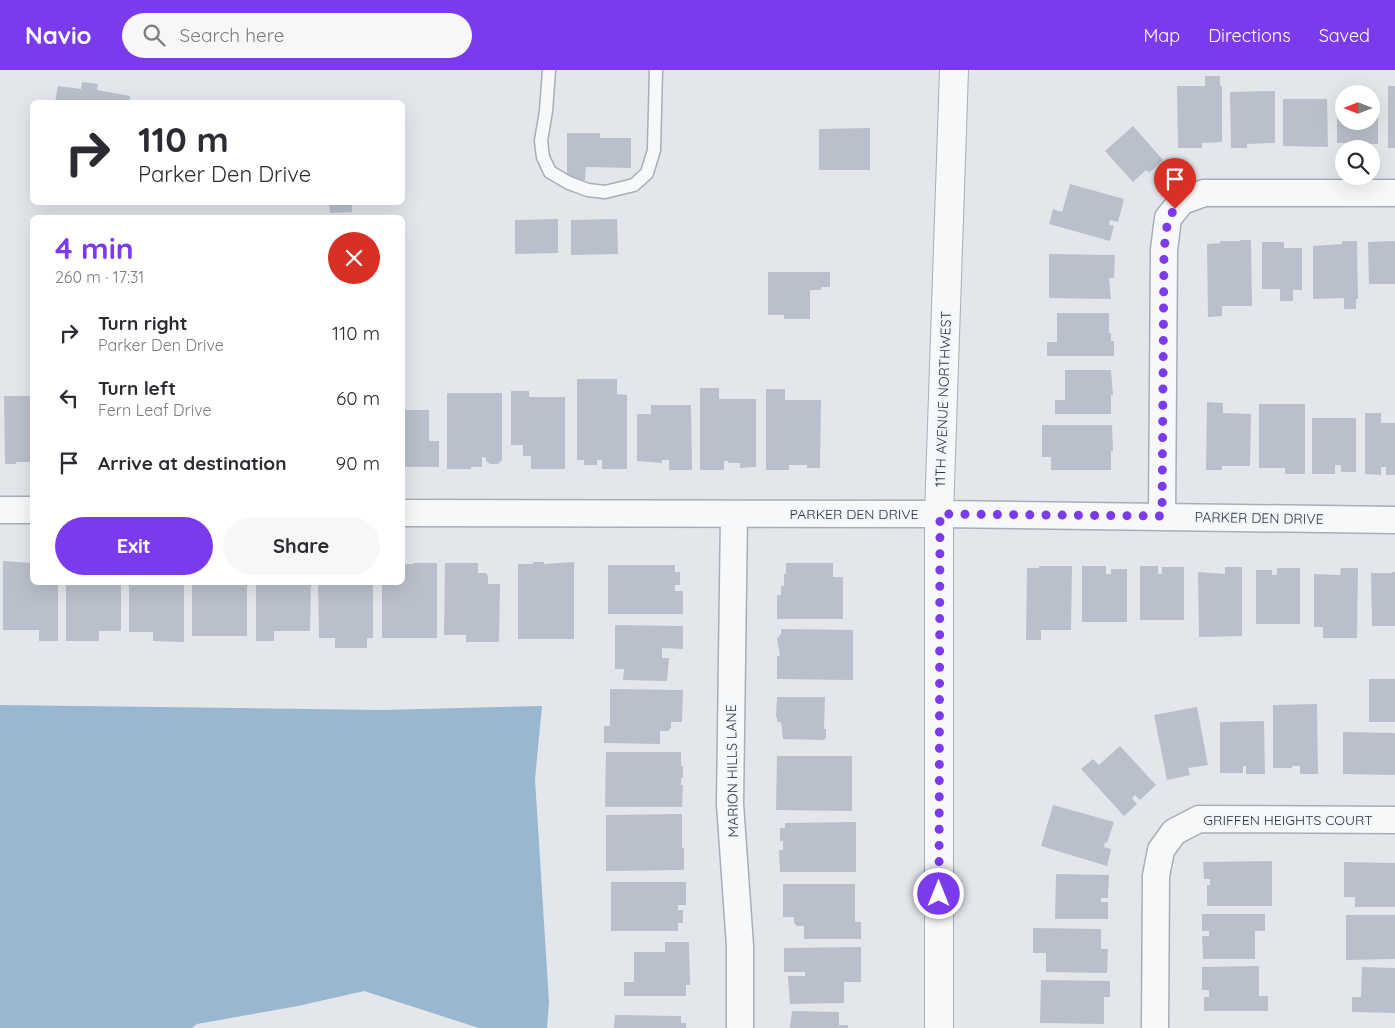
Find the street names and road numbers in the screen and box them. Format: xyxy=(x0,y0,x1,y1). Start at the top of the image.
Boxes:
street label: 11TH AVENUE NORTHWEST xyxy=(931,311,955,487)
street label: PARKER DEN DRIVE xyxy=(789,505,919,523)
street label: PARKER DEN DRIVE xyxy=(1194,508,1324,528)
street label: MARION HILLS LANE xyxy=(722,704,742,838)
street label: GRIFFEN HEIGHTS COURT xyxy=(1203,811,1373,829)

